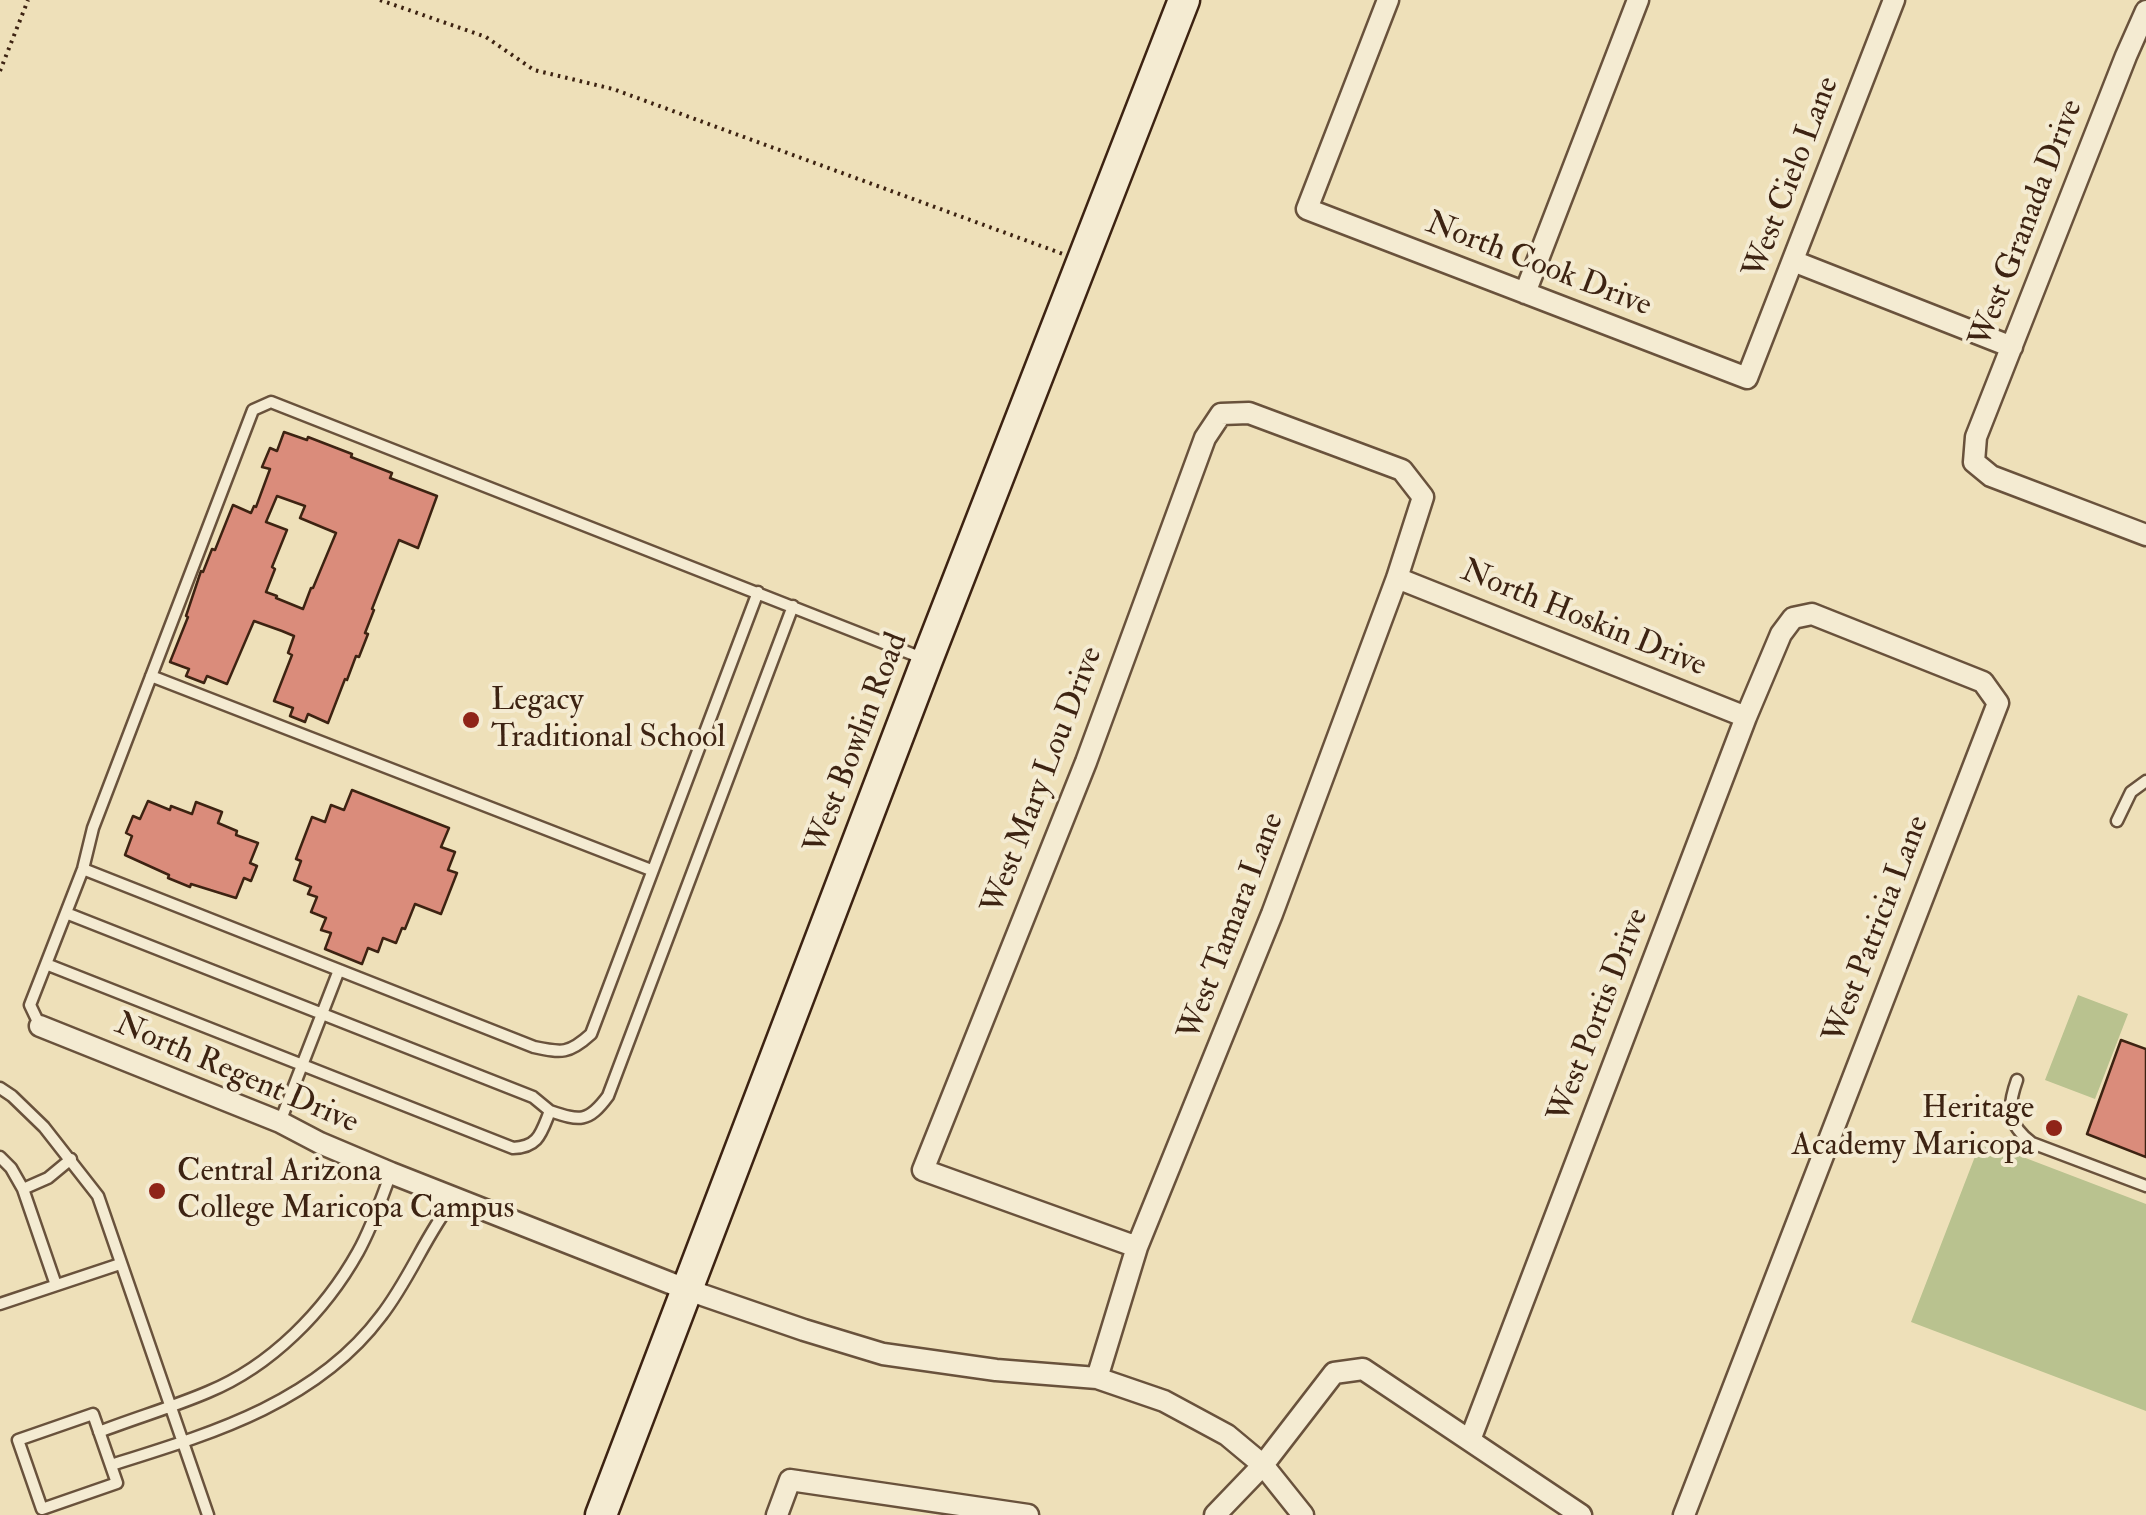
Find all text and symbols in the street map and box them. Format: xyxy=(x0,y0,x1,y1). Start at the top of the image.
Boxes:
street label: West Cielo Lane xyxy=(1737,72,1849,284)
street label: West Granada Drive xyxy=(1963,95,2093,353)
street label: North Cook Drive xyxy=(1420,205,1656,327)
street label: North Hoskin Drive xyxy=(1455,553,1711,687)
street label: West Bowlin Road xyxy=(798,628,918,860)
street label: West Mary Lou Drive xyxy=(975,642,1113,920)
place label: Legacy Traditional School xyxy=(491,683,726,758)
marker: Legacy Traditional School xyxy=(460,709,482,731)
street label: West Tamara Lane xyxy=(1172,808,1294,1046)
street label: West Patricia Lane xyxy=(1817,811,1939,1049)
street label: West Portis Drive xyxy=(1542,904,1658,1128)
street label: North Regent Drive xyxy=(108,1006,364,1144)
place label: Heritage Academy Maricopa xyxy=(1792,1091,2034,1166)
marker: Heritage Academy Maricopa xyxy=(2043,1117,2065,1139)
place label: Central Arizona College Maricopa Campus xyxy=(177,1154,514,1229)
marker: Central Arizona College Maricopa Campus xyxy=(146,1180,168,1202)

